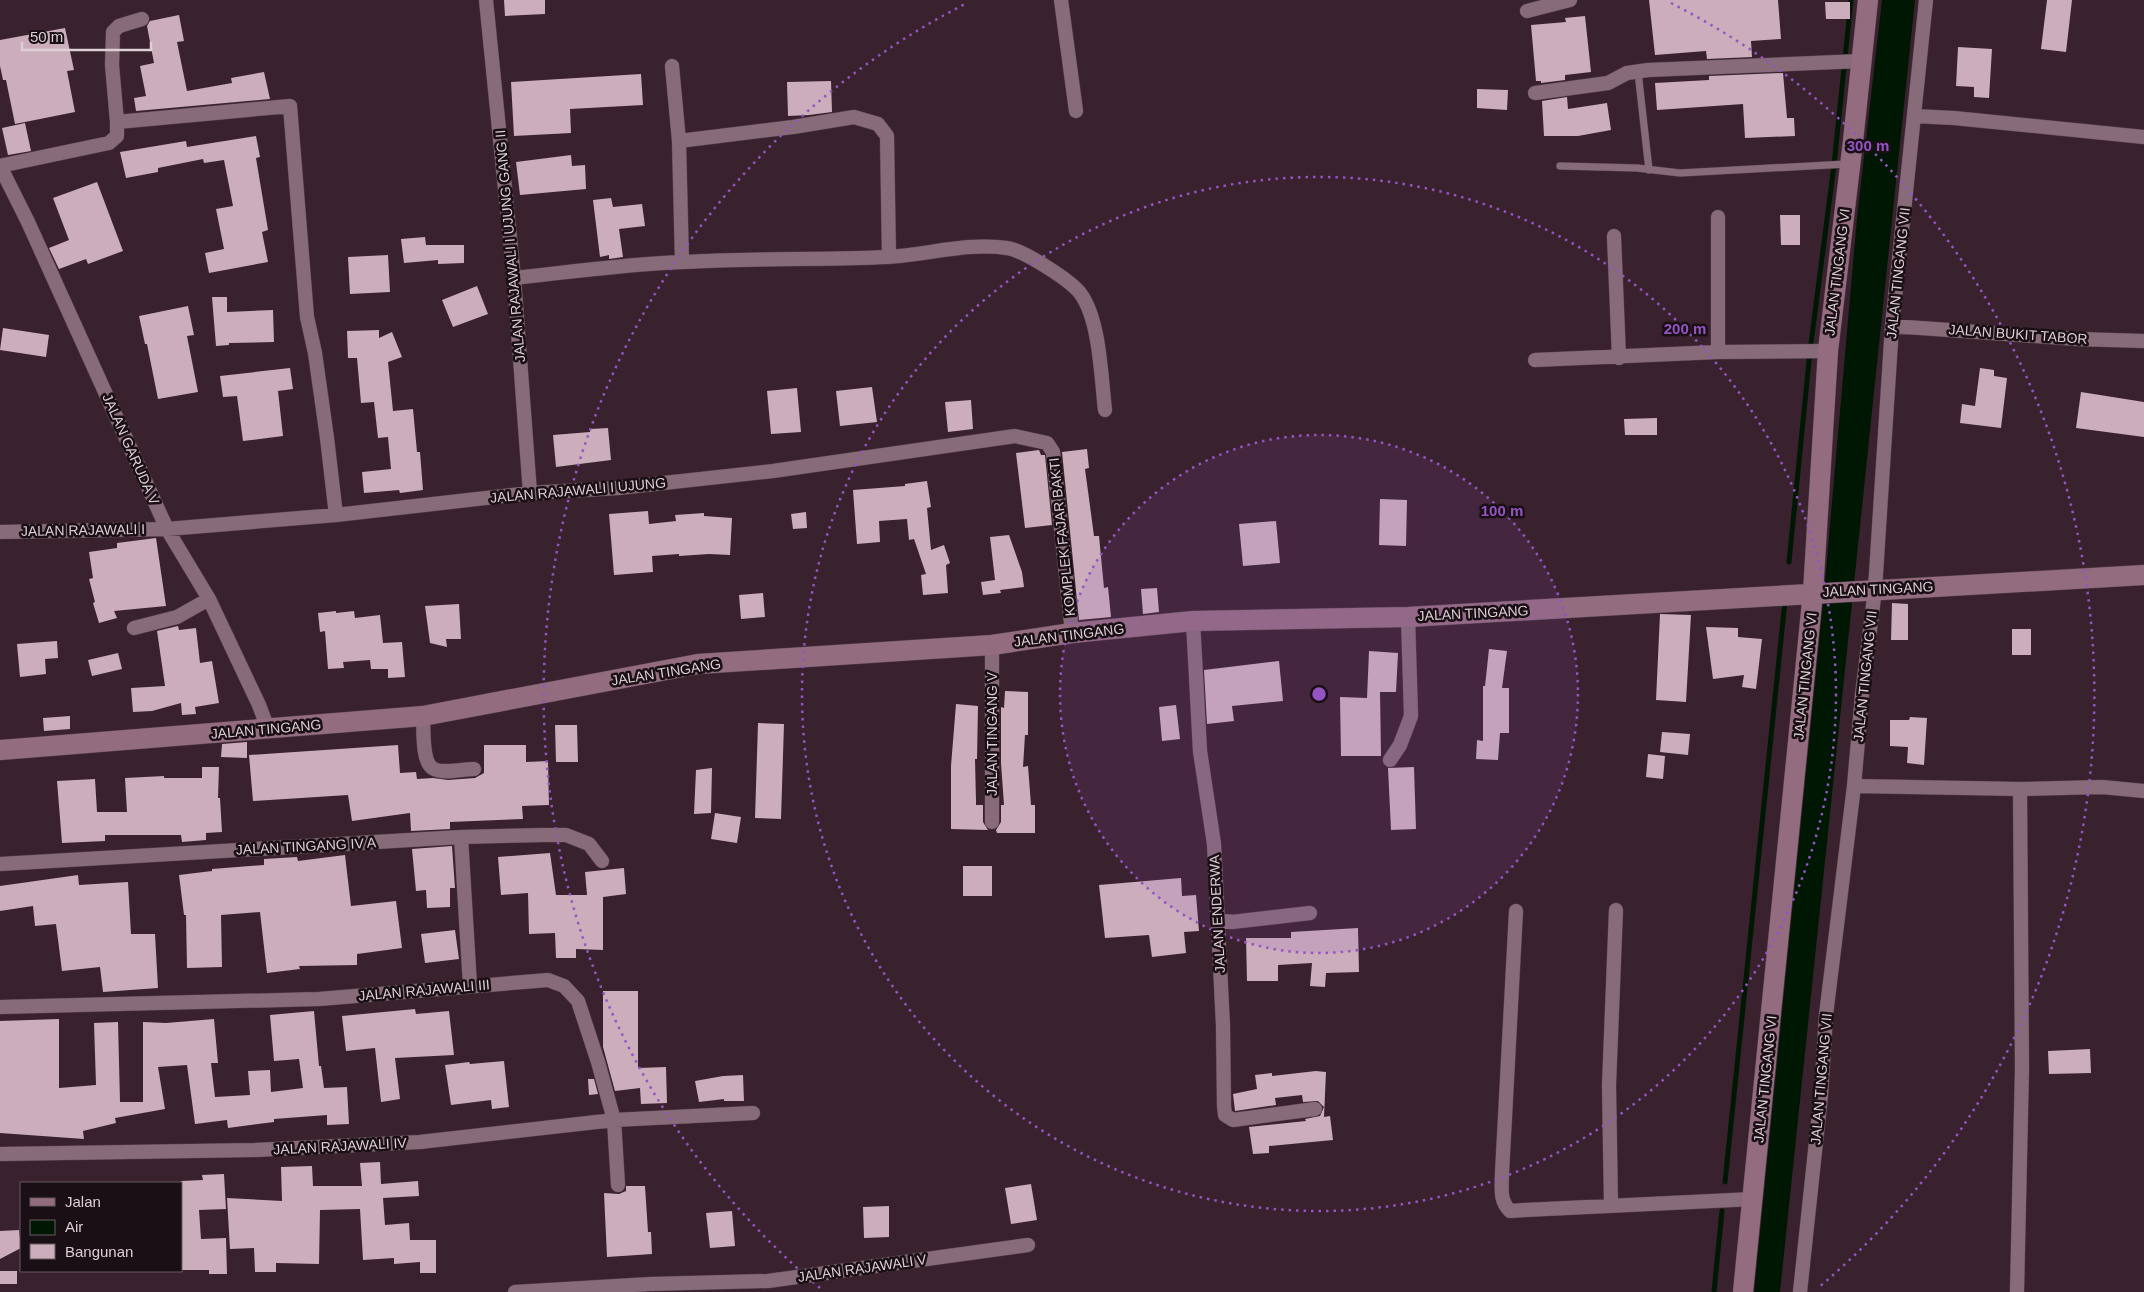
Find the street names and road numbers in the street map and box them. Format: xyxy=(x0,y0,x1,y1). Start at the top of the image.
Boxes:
street label: JALAN RAJAWALI I UJUNG GANG II xyxy=(492,129,528,363)
street label: JALAN TINGANG VI xyxy=(1821,207,1853,337)
street label: JALAN TINGANG VII xyxy=(1883,207,1913,339)
street label: JALAN BUKIT TABOR xyxy=(1948,321,2088,347)
street label: JALAN GARUDA V xyxy=(99,391,163,508)
street label: KOMPLEK FAJAR BAKTI xyxy=(1046,457,1078,617)
street label: JALAN RAJAWALI I UJUNG xyxy=(489,474,667,506)
street label: JALAN RAJAWALI I xyxy=(21,521,145,539)
street label: JALAN TINGANG xyxy=(1822,578,1934,600)
street label: JALAN TINGANG xyxy=(1417,602,1529,624)
street label: JALAN TINGANG VII xyxy=(1850,610,1880,742)
street label: JALAN TINGANG VI xyxy=(1790,611,1820,741)
street label: JALAN TINGANG xyxy=(1013,620,1125,650)
street label: JALAN TINGANG xyxy=(610,655,722,689)
street label: JALAN TINGANG V xyxy=(984,671,1000,796)
street label: JALAN TINGANG xyxy=(210,716,322,742)
street label: JALAN TINGANG IV A xyxy=(235,834,377,858)
street label: JALAN ENDERWA xyxy=(1206,854,1228,973)
street label: JALAN RAJAWALI III xyxy=(358,976,490,1004)
street label: JALAN TINGANG VII xyxy=(1807,1013,1835,1145)
street label: JALAN TINGANG VI xyxy=(1750,1014,1780,1144)
street label: JALAN RAJAWALI IV xyxy=(273,1134,408,1157)
street label: JALAN RAJAWALI V xyxy=(797,1251,928,1285)

